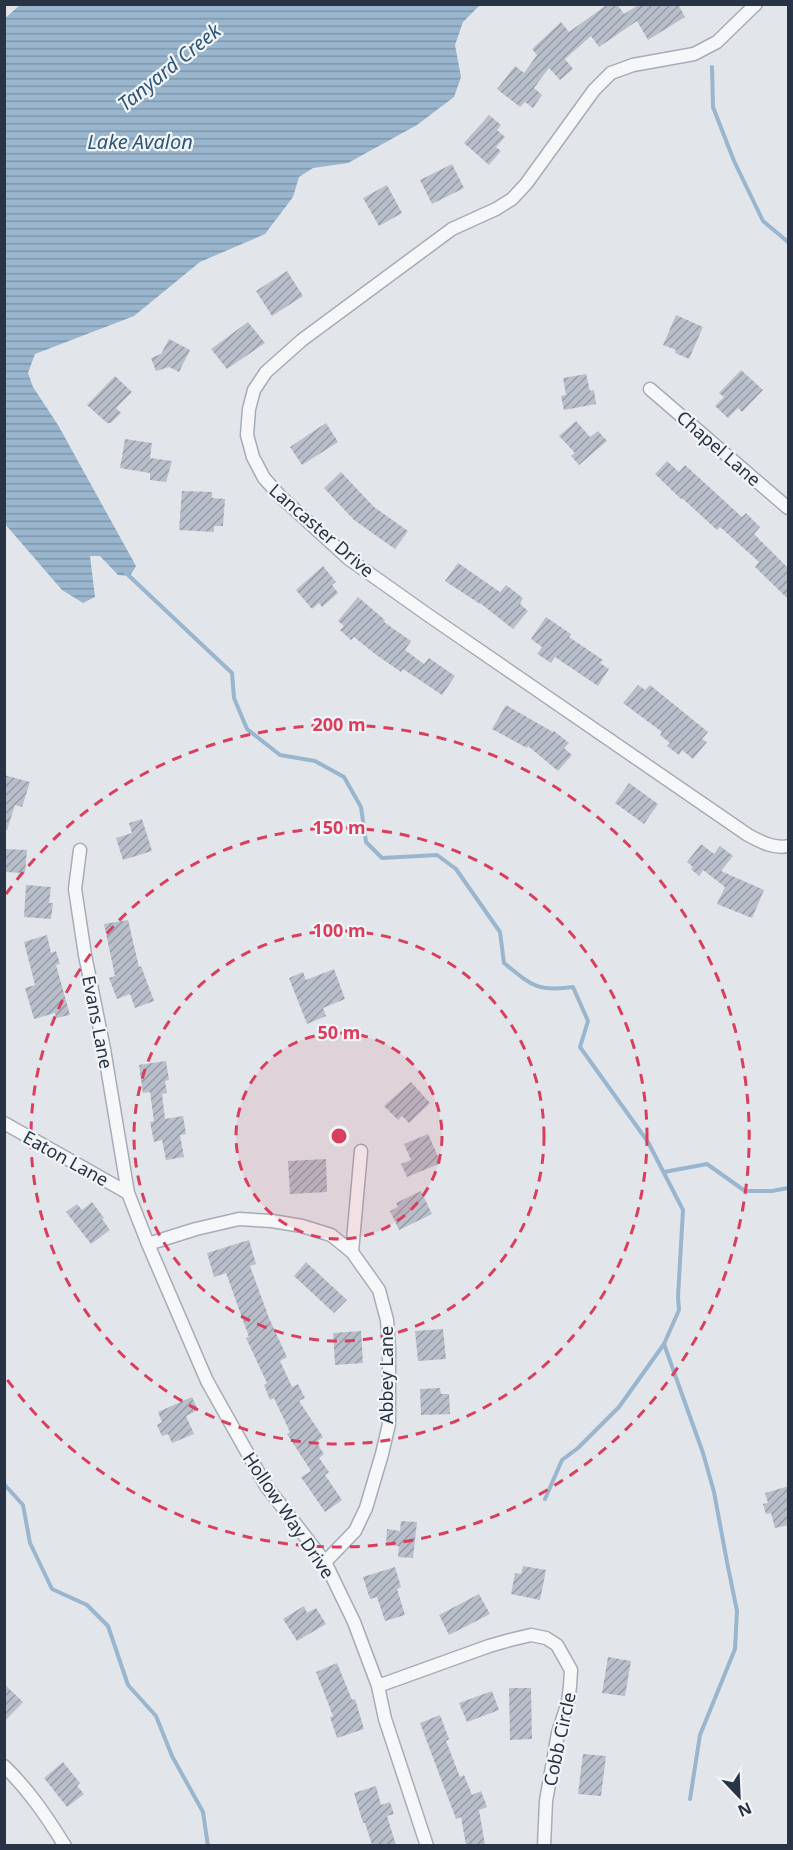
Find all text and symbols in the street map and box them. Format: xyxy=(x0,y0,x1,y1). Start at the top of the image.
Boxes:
water label: Tanyard Creek xyxy=(112,16,227,117)
water label: Lake Avalon xyxy=(87,128,193,155)
street label: Chapel Lane xyxy=(672,405,766,491)
street label: Lancaster Drive xyxy=(265,478,379,582)
text: 200 m xyxy=(312,712,366,736)
text: 150 m xyxy=(312,815,366,839)
text: 100 m xyxy=(312,918,366,942)
street label: Evans Lane xyxy=(77,973,119,1071)
text: 50 m xyxy=(318,1020,360,1044)
street label: Eaton Lane xyxy=(19,1125,113,1191)
centre of rings xyxy=(329,1126,349,1146)
street label: Abbey Lane xyxy=(374,1326,398,1424)
street label: Hollow Way Drive xyxy=(238,1447,340,1583)
street label: Cobb Circle xyxy=(537,1690,581,1788)
north arrow xyxy=(709,1766,769,1826)
text: N xyxy=(735,1797,755,1822)

